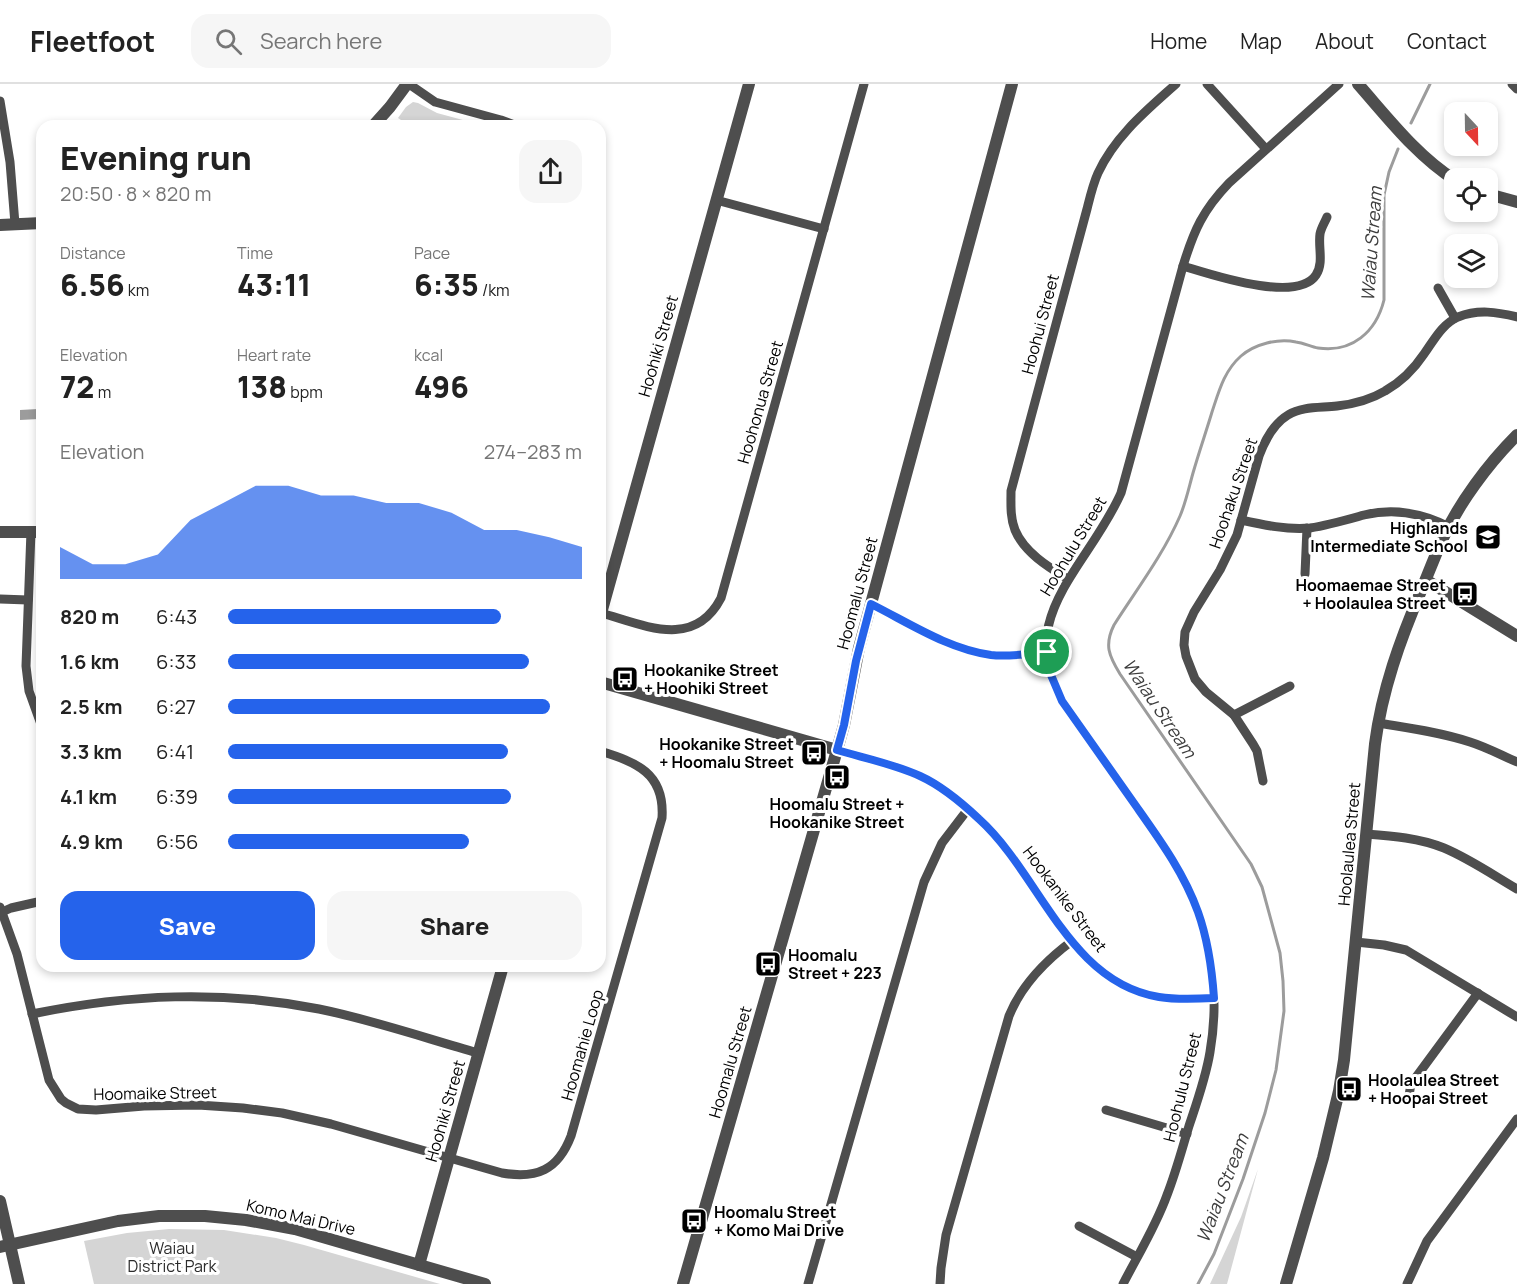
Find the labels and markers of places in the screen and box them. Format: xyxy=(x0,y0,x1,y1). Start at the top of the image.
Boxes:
place label: Highlands Intermediate School xyxy=(1310,517,1468,557)
school or university icon: Highlands Intermediate School xyxy=(1473,522,1503,552)
place label: Hoomaemae Street + Hoolaulea Street xyxy=(1295,574,1446,614)
bus stop icon: Hoomaemae Street + Hoolaulea Street xyxy=(1450,579,1480,609)
pin xyxy=(1021,626,1072,677)
place label: Hookanike Street + Hoohiki Street xyxy=(644,659,779,699)
bus stop icon: Hookanike Street + Hoohiki Street xyxy=(610,664,640,694)
place label: Hookanike Street + Hoomalu Street xyxy=(659,733,794,773)
bus stop icon: Hookanike Street + Hoomalu Street xyxy=(799,738,829,768)
bus stop icon: Hoomalu Street + Hookanike Street xyxy=(822,762,852,792)
place label: Hoomalu Street + Hookanike Street xyxy=(770,793,904,833)
place label: Hoomalu Street + 223 xyxy=(788,944,882,984)
bus stop icon: Hoomalu Street + 223 xyxy=(753,949,783,979)
place label: Hoolaulea Street + Hoopai Street xyxy=(1368,1069,1499,1109)
bus stop icon: Hoolaulea Street + Hoopai Street xyxy=(1334,1074,1364,1104)
place label: Hoomalu Street + Komo Mai Drive xyxy=(714,1201,844,1241)
bus stop icon: Hoomalu Street + Komo Mai Drive xyxy=(679,1206,709,1236)

